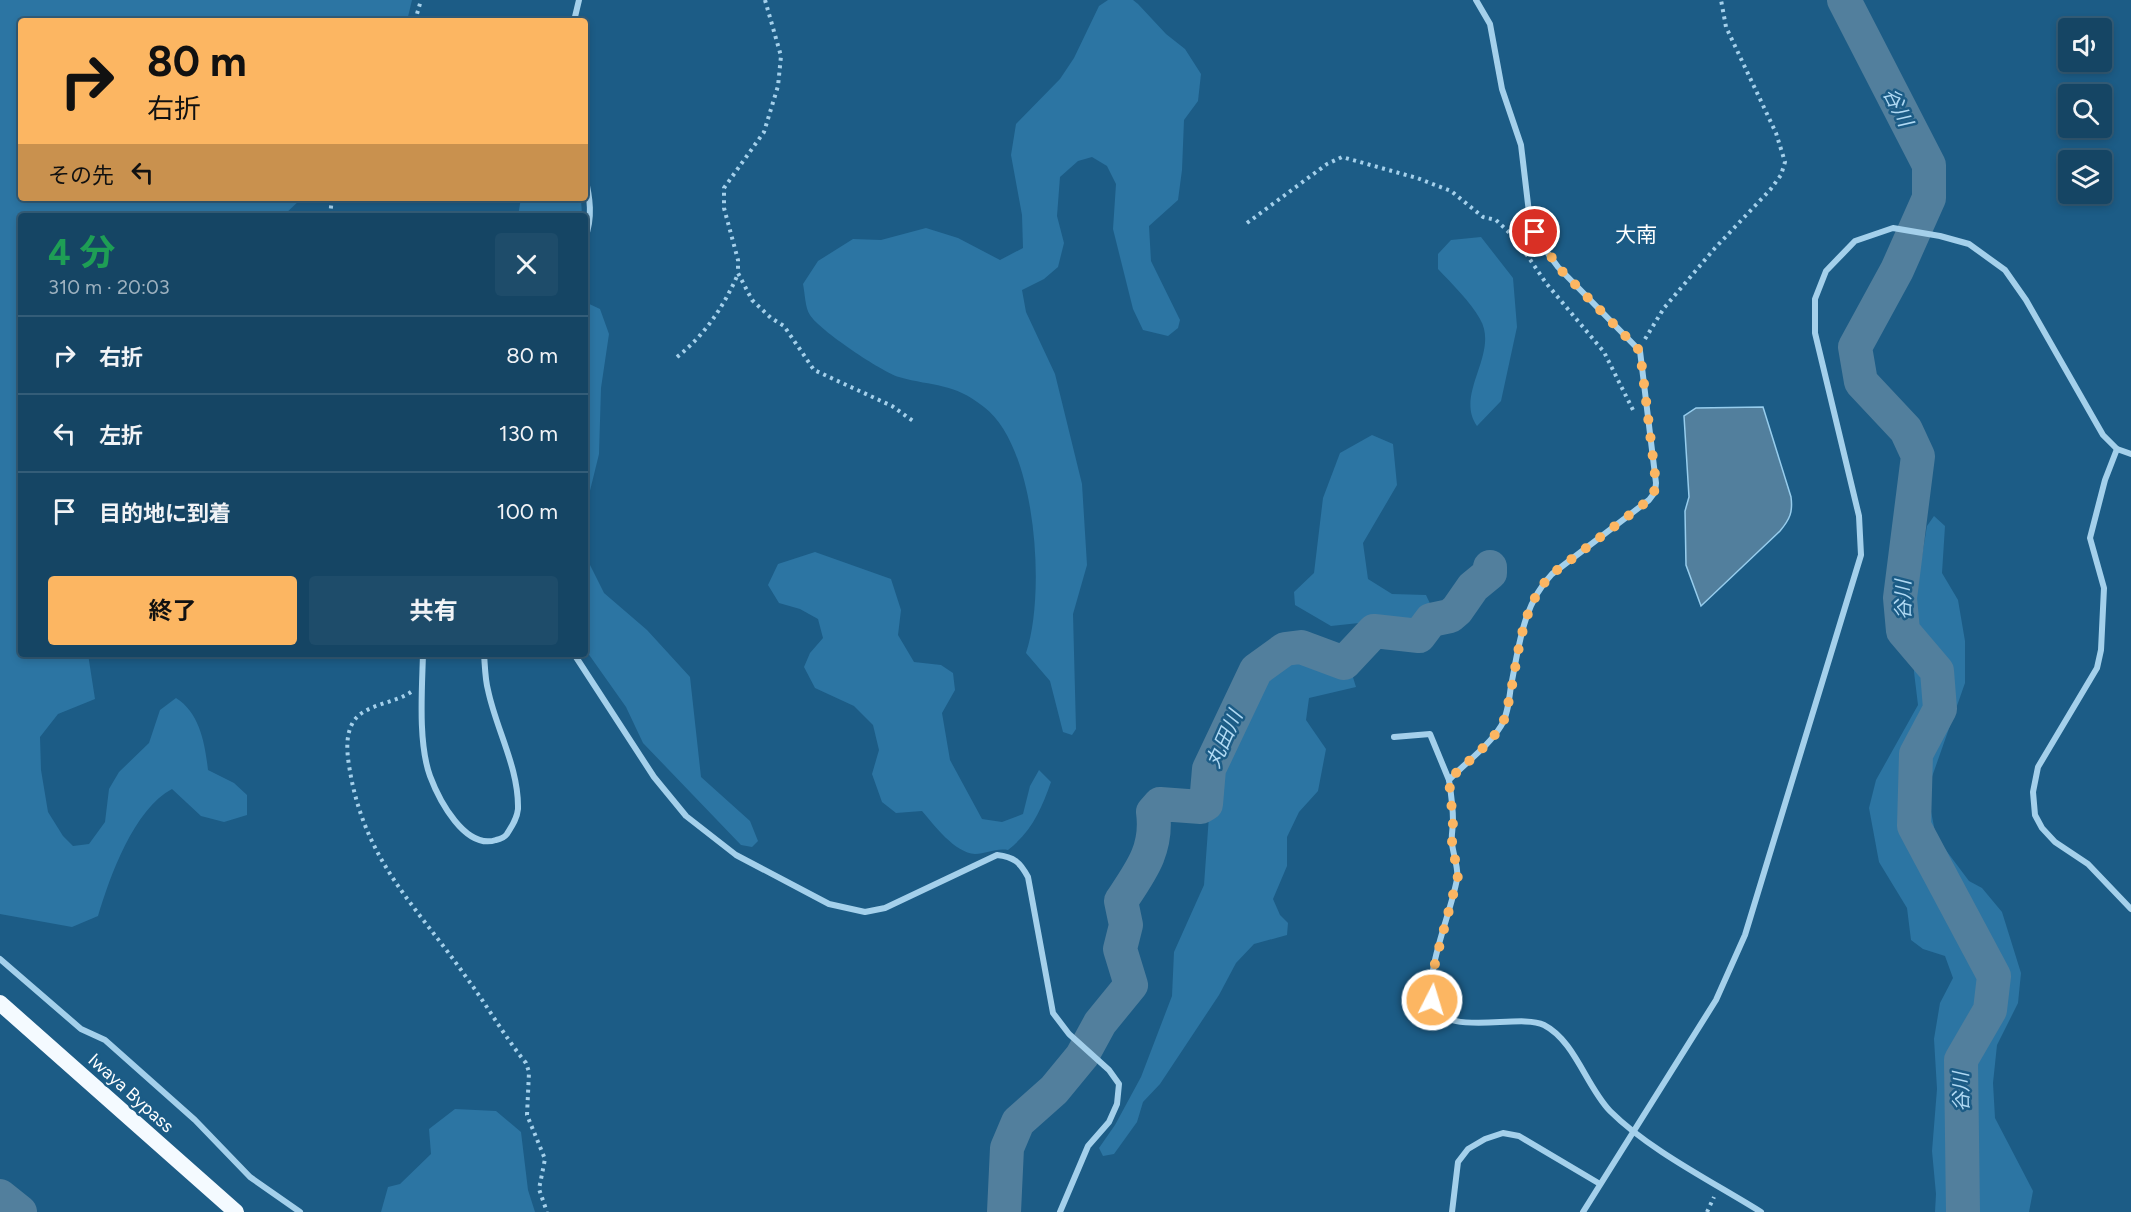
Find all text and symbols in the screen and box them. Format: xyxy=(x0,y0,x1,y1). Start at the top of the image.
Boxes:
map controls xyxy=(2058,18,2112,204)
button: sound xyxy=(2058,18,2112,72)
text: 80 m xyxy=(147,36,247,87)
icon: right xyxy=(48,42,126,120)
water label: 谷川 xyxy=(1878,84,1919,132)
button: search xyxy=(2058,84,2112,138)
text: 右折 xyxy=(147,92,201,125)
button: layers xyxy=(2058,150,2112,204)
icon: left xyxy=(126,156,159,189)
text: その先 xyxy=(48,162,114,189)
pin xyxy=(1509,206,1560,257)
icon: arrive xyxy=(1518,215,1551,248)
district label: 大南 xyxy=(1615,222,1657,247)
text: 4 分 xyxy=(48,231,115,274)
button: close xyxy=(495,233,558,296)
text: 310 m · 20:03 xyxy=(48,275,170,299)
icon: right xyxy=(48,339,81,372)
text: 80 m xyxy=(506,342,558,369)
text: 右折 xyxy=(99,344,143,371)
icon: left xyxy=(48,417,81,450)
text: 130 m xyxy=(499,420,558,447)
text: 左折 xyxy=(99,422,143,449)
icon: arrive xyxy=(48,495,81,528)
text: 100 m xyxy=(497,498,558,525)
text: 目的地に到着 xyxy=(99,500,231,527)
button: 終了 xyxy=(48,576,297,645)
button: 共有 xyxy=(309,576,558,645)
water label: 谷川 xyxy=(1891,578,1915,620)
water label: 丸田川 xyxy=(1201,705,1248,771)
position arrow xyxy=(1400,968,1464,1032)
street label: Iwaya Bypass xyxy=(84,1049,178,1137)
water label: 谷川 xyxy=(1949,1070,1973,1112)

